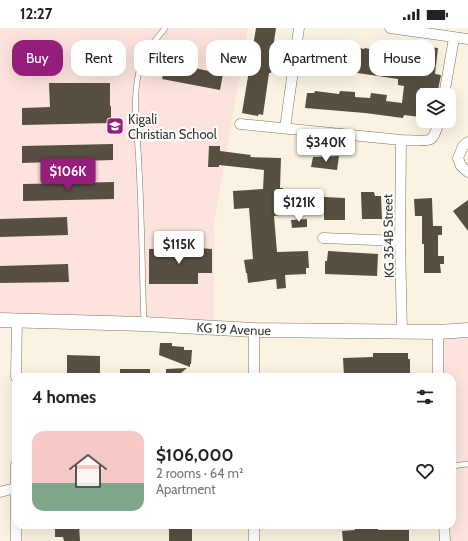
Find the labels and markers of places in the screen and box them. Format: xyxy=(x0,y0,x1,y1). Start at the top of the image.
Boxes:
place label: Kigali Christian School xyxy=(128,111,217,142)
school or university icon: Kigali Christian School xyxy=(105,116,125,136)
pin: $340K xyxy=(298,129,354,163)
pin: $106K xyxy=(40,158,96,192)
pin: $121K xyxy=(271,189,327,223)
pin: $115K xyxy=(151,231,207,265)

